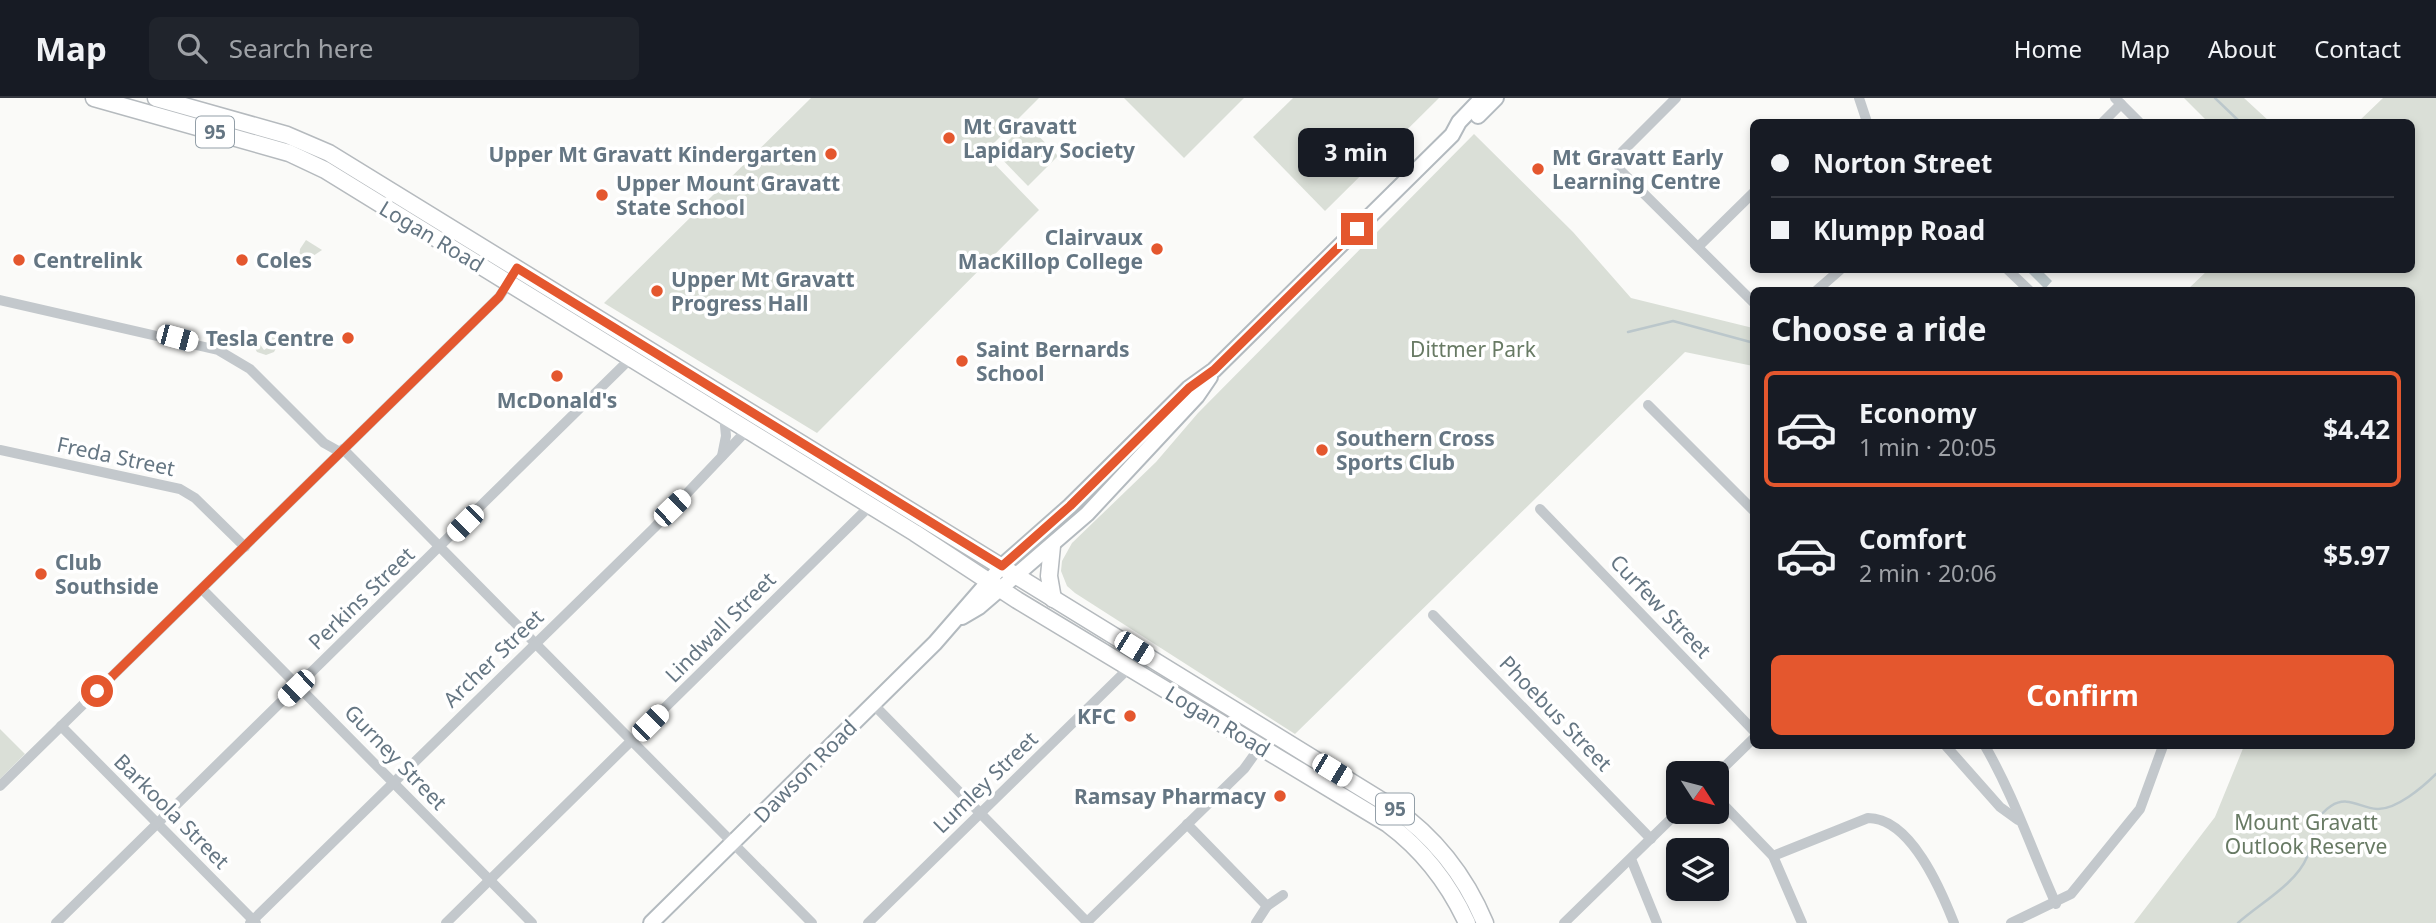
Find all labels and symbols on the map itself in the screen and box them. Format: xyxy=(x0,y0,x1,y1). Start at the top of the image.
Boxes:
place label: Mt Gravatt Lapidary Society xyxy=(963,112,1135,164)
road number: 95 xyxy=(196,116,234,148)
callout: 3 min xyxy=(1299,128,1415,176)
marker: Mt Gravatt Lapidary Society xyxy=(941,130,957,146)
place label: Upper Mt Gravatt Kindergarten xyxy=(488,140,817,168)
place label: Mt Gravatt Early Learning Centre xyxy=(1552,143,1723,195)
marker: Upper Mt Gravatt Kindergarten xyxy=(823,146,839,162)
marker: Mt Gravatt Early Learning Centre xyxy=(1530,161,1546,177)
place label: Upper Mount Gravatt State School xyxy=(616,169,840,221)
marker: Upper Mount Gravatt State School xyxy=(594,187,610,203)
street label: Logan Road xyxy=(375,194,489,278)
route end xyxy=(1341,213,1373,245)
place label: Clairvaux MacKillop College xyxy=(958,223,1144,275)
marker: Clairvaux MacKillop College xyxy=(1149,241,1165,257)
place label: Centrelink xyxy=(33,246,143,274)
place label: Coles xyxy=(256,246,312,274)
marker: Centrelink xyxy=(11,252,27,268)
marker: Coles xyxy=(234,252,250,268)
place label: Upper Mt Gravatt Progress Hall xyxy=(671,265,855,317)
marker: Upper Mt Gravatt Progress Hall xyxy=(649,283,665,299)
car xyxy=(154,322,201,354)
place label: Tesla Centre xyxy=(206,324,334,352)
marker: Tesla Centre xyxy=(340,330,356,346)
place label: Saint Bernards School xyxy=(976,335,1130,387)
park label: Dittmer Park xyxy=(1410,335,1537,363)
marker: Saint Bernards School xyxy=(954,353,970,369)
marker: McDonald's xyxy=(549,368,565,384)
place label: McDonald's xyxy=(497,386,617,414)
place label: Southern Cross Sports Club xyxy=(1336,424,1495,476)
street label: Freda Street xyxy=(54,430,178,482)
marker: Southern Cross Sports Club xyxy=(1314,442,1330,458)
car xyxy=(650,486,695,530)
car xyxy=(443,501,488,545)
street label: Perkins Street xyxy=(302,540,420,656)
place label: Club Southside xyxy=(55,548,159,600)
street label: Curfew Street xyxy=(1604,548,1718,664)
street label: Lindwall Street xyxy=(659,565,782,688)
marker: Club Southside xyxy=(33,566,49,582)
street label: Archer Street xyxy=(437,603,550,713)
car xyxy=(1111,628,1158,668)
street label: Phoebus Street xyxy=(1494,649,1619,777)
car xyxy=(274,666,319,710)
route start xyxy=(81,675,113,707)
street label: Logan Road xyxy=(1161,679,1275,763)
street label: Gurney Street xyxy=(339,698,454,816)
car xyxy=(628,701,673,745)
place label: KFC xyxy=(1077,702,1116,730)
marker: KFC xyxy=(1122,708,1138,724)
street label: Dawson Road xyxy=(747,713,863,829)
street label: Lumley Street xyxy=(927,725,1044,839)
street label: Barkoola Street xyxy=(108,747,236,875)
car xyxy=(1309,750,1356,790)
north arrow xyxy=(1666,761,1729,824)
place label: Ramsay Pharmacy xyxy=(1074,782,1266,810)
marker: Ramsay Pharmacy xyxy=(1272,788,1288,804)
road number: 95 xyxy=(1376,794,1414,824)
park label: Mount Gravatt Outlook Reserve xyxy=(2225,808,2387,860)

